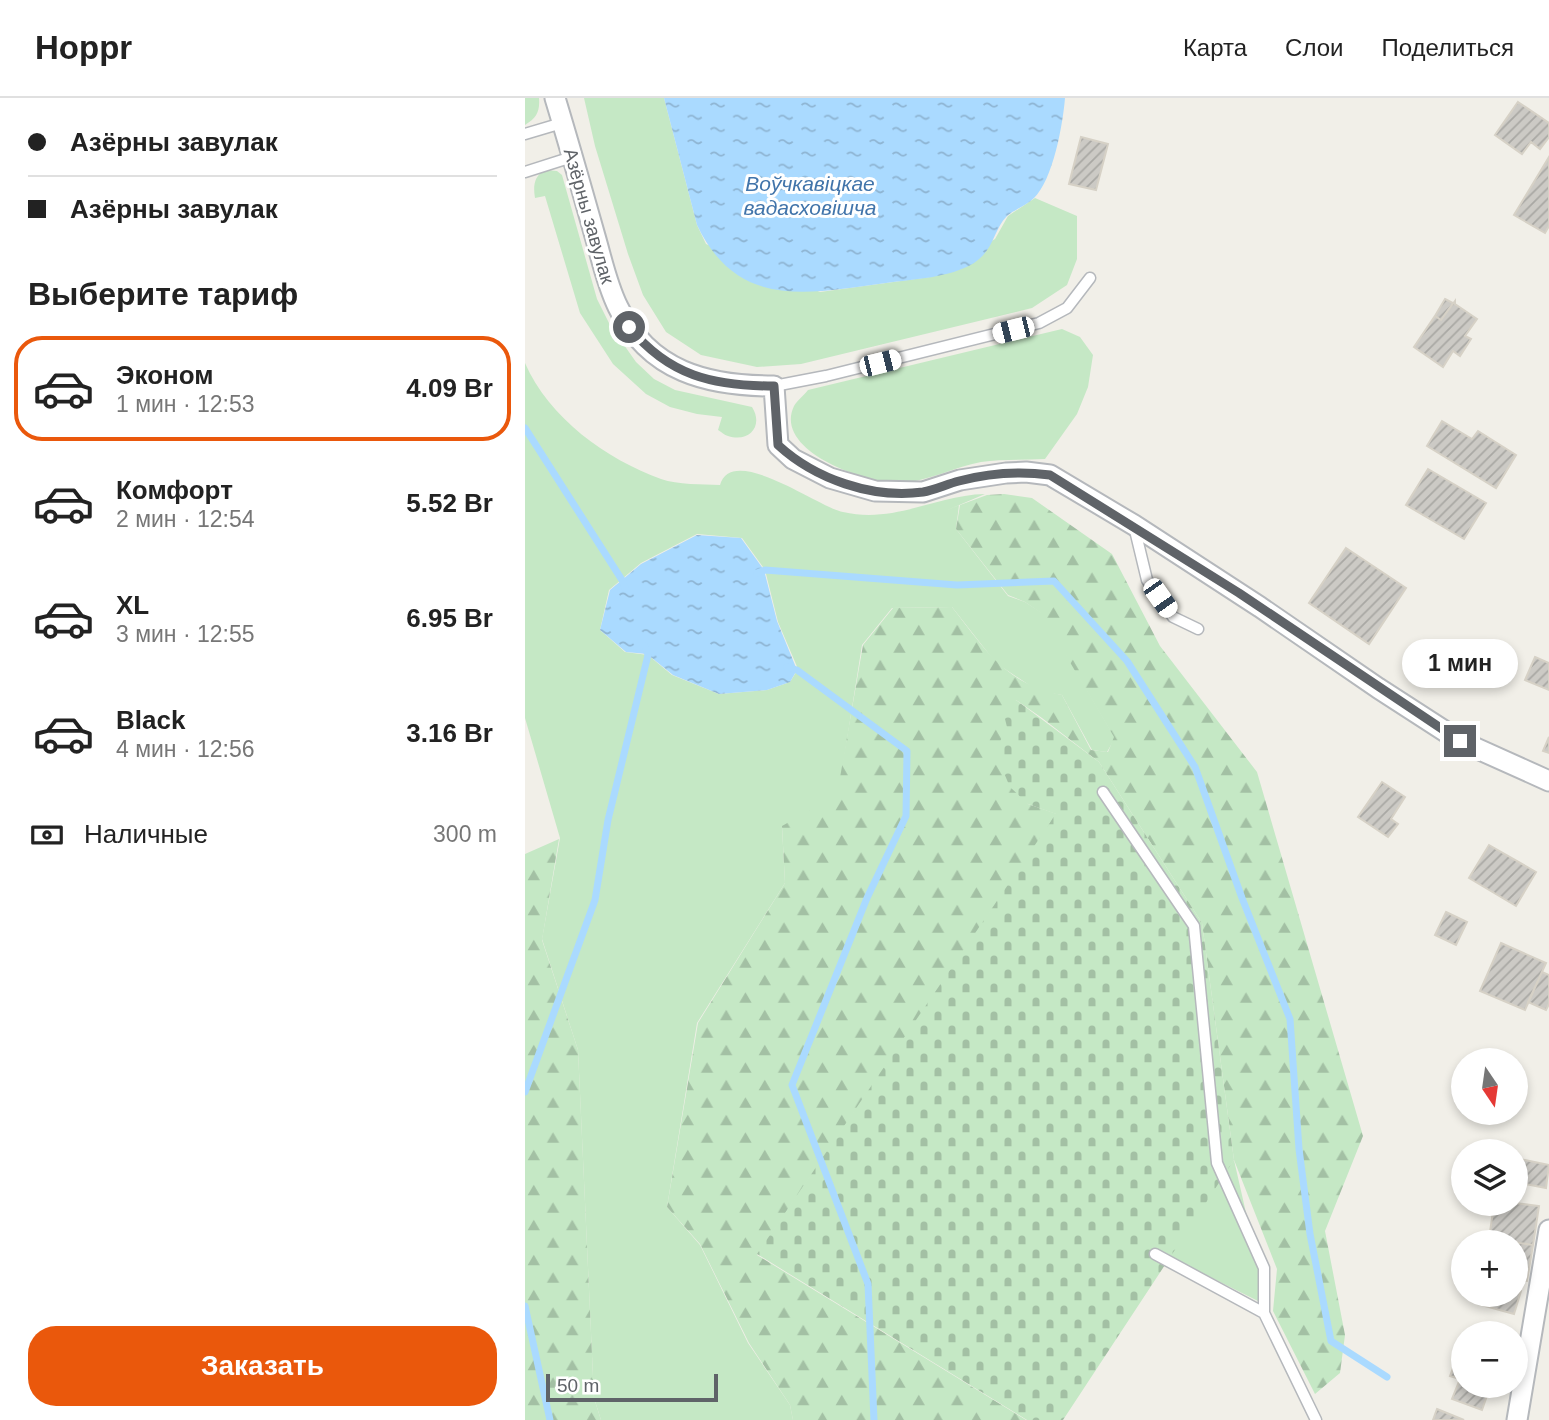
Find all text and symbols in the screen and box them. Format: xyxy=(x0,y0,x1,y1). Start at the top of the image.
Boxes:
text: Hoppr xyxy=(35,29,132,66)
text: Карта xyxy=(1183,34,1247,61)
text: Слои xyxy=(1285,34,1343,61)
text: Поделиться xyxy=(1381,34,1514,61)
text: Азёрны завулак xyxy=(70,127,278,157)
street label: Азёрны завулак xyxy=(560,146,619,287)
water label: Воўчкавіцкае вадасховішча xyxy=(743,172,877,219)
text: Азёрны завулак xyxy=(70,194,278,224)
text: Выберите тариф xyxy=(28,276,298,312)
route start xyxy=(613,311,645,343)
car xyxy=(991,315,1036,345)
car xyxy=(858,348,903,378)
icon: car xyxy=(32,357,95,420)
text: Эконом xyxy=(116,360,214,390)
text: 4.09 Br xyxy=(406,373,493,403)
text: 1 мин · 12:53 xyxy=(116,391,255,417)
icon: car xyxy=(32,472,95,535)
text: Комфорт xyxy=(116,475,233,505)
text: 5.52 Br xyxy=(406,488,493,518)
text: 2 мин · 12:54 xyxy=(116,506,255,532)
car xyxy=(1140,575,1181,621)
icon: car xyxy=(32,587,95,650)
text: XL xyxy=(116,590,149,620)
text: 6.95 Br xyxy=(406,603,493,633)
text: 3 мин · 12:55 xyxy=(116,621,255,647)
callout: 1 мин xyxy=(1402,640,1518,688)
text: 1 мин xyxy=(1428,650,1492,676)
icon: car xyxy=(32,702,95,765)
text: Black xyxy=(116,705,185,735)
text: 3.16 Br xyxy=(406,718,493,748)
route end xyxy=(1444,725,1476,757)
text: 4 мин · 12:56 xyxy=(116,736,255,762)
icon: cash xyxy=(28,816,66,854)
text: Наличные xyxy=(84,819,208,849)
text: 300 m xyxy=(433,821,497,847)
north arrow xyxy=(1451,1048,1528,1125)
map controls xyxy=(1451,1048,1528,1398)
button: layers xyxy=(1451,1139,1528,1216)
button: + xyxy=(1451,1230,1528,1307)
button: − xyxy=(1451,1321,1528,1398)
button: Заказать xyxy=(28,1326,497,1406)
scale bar xyxy=(546,1371,717,1403)
text: 50 m xyxy=(557,1375,599,1396)

